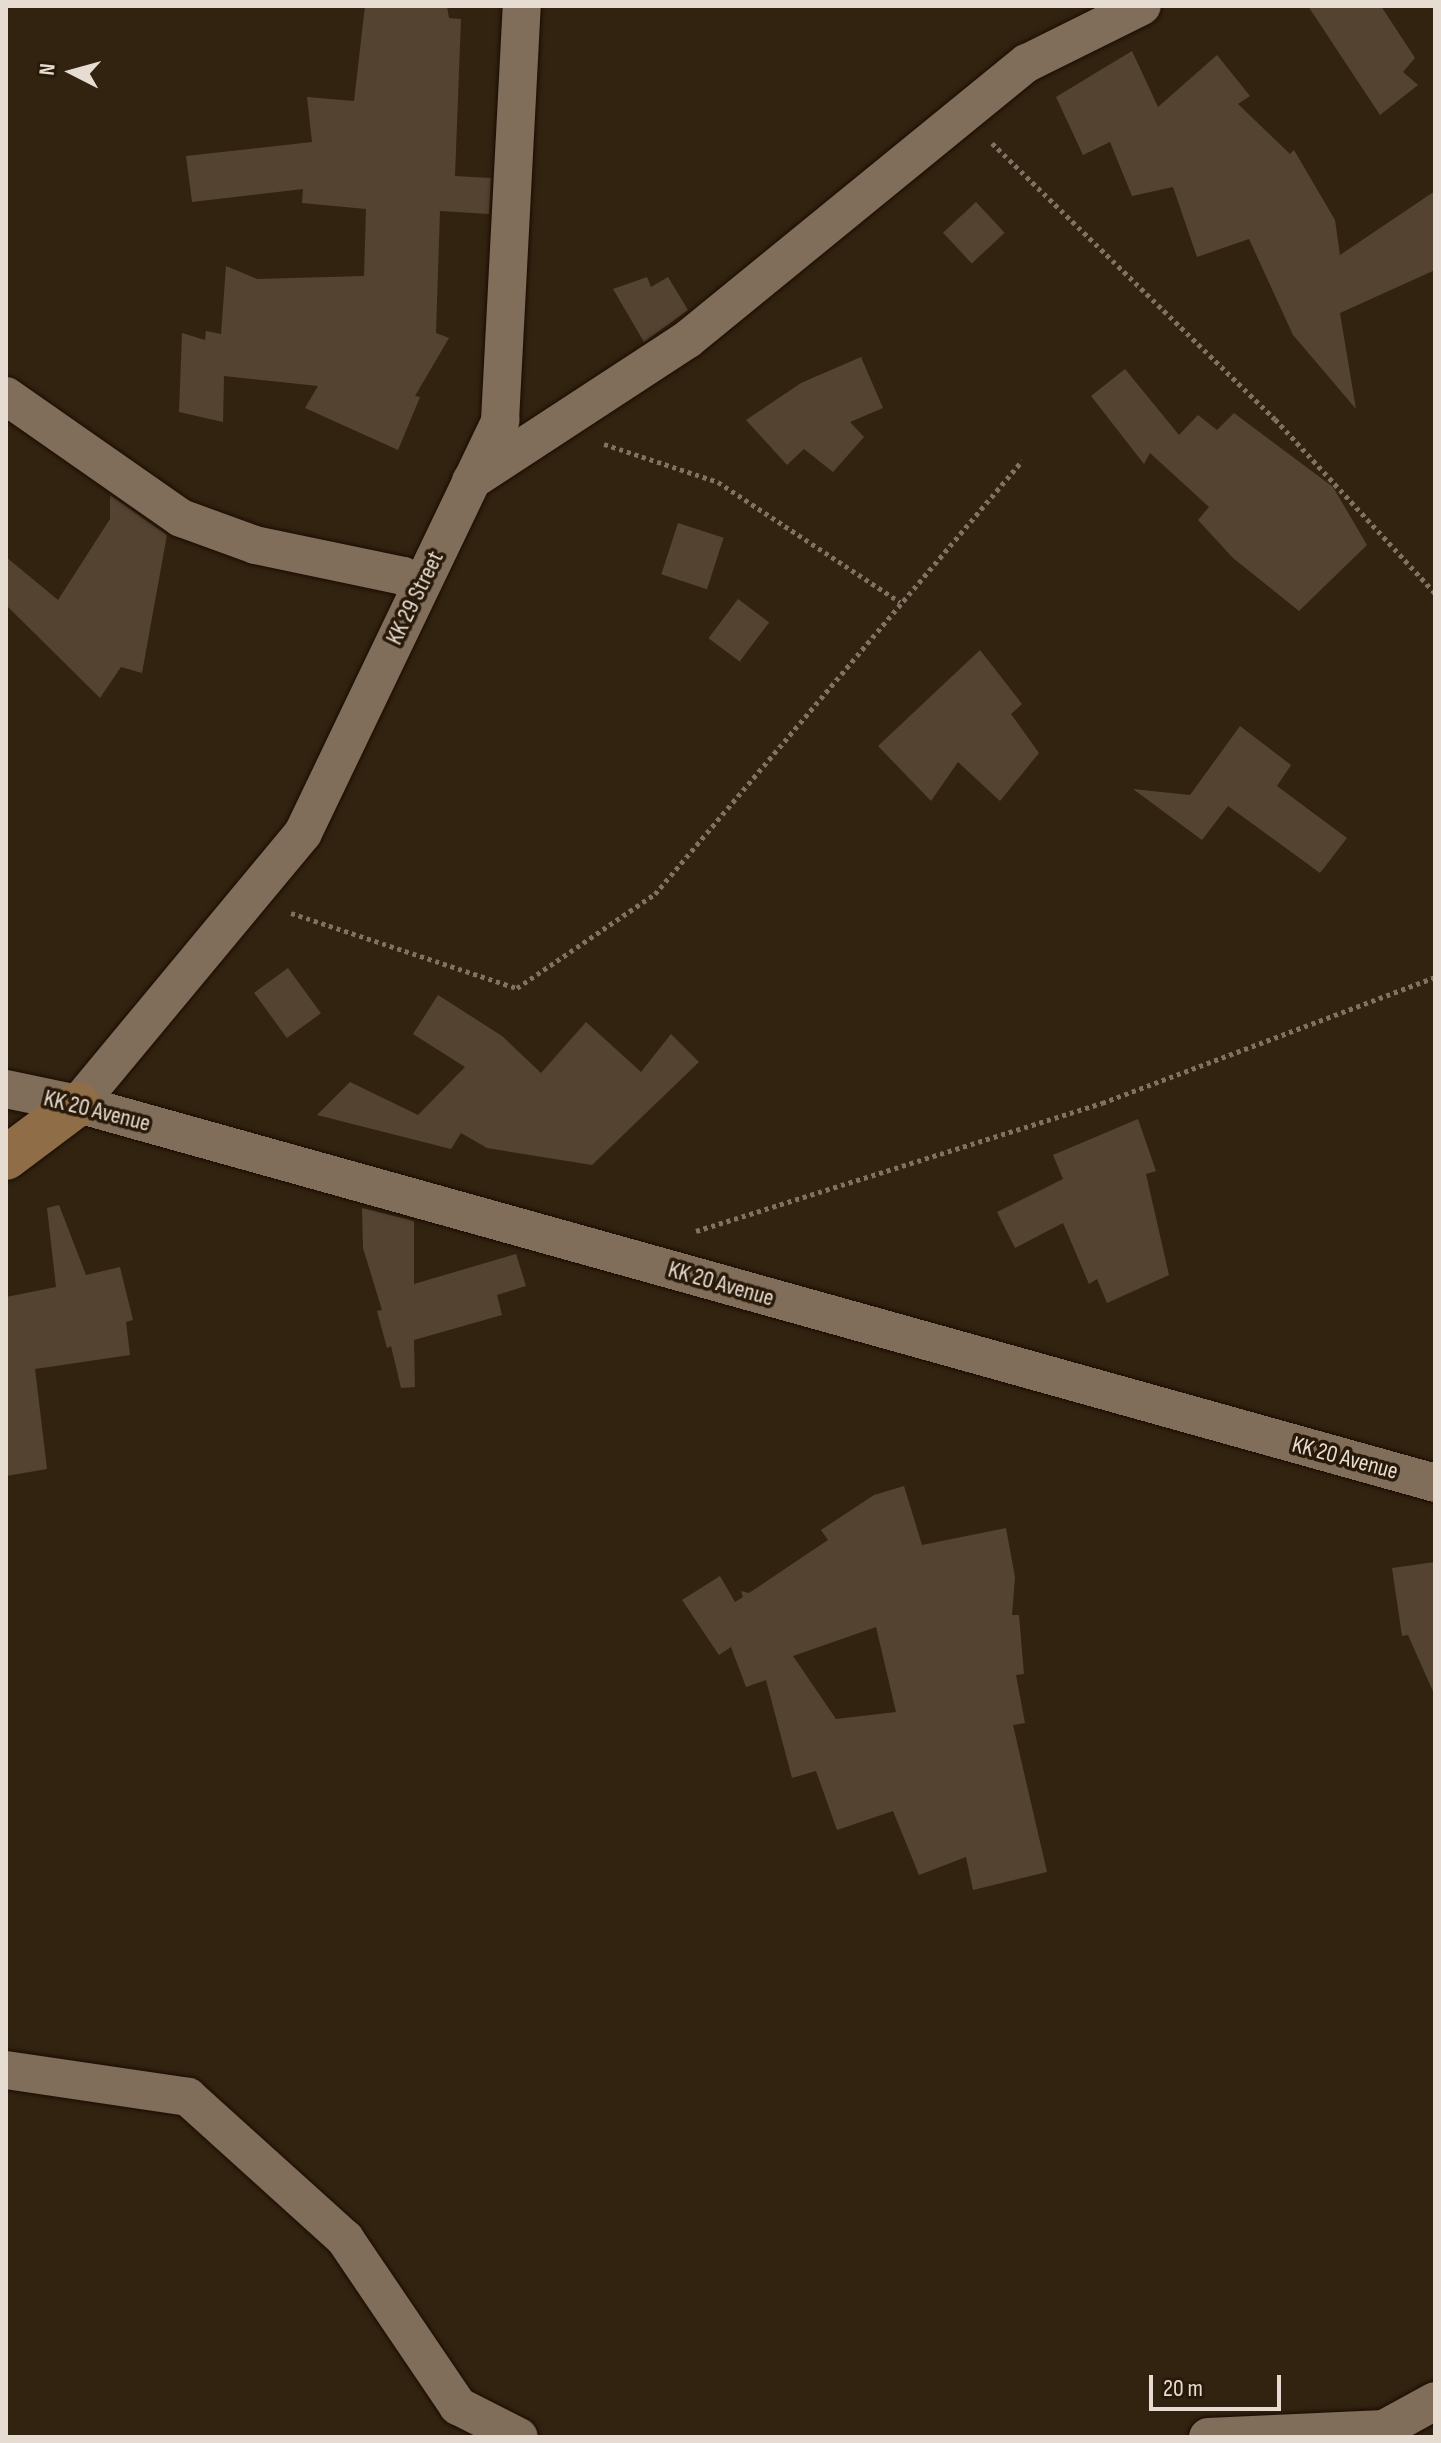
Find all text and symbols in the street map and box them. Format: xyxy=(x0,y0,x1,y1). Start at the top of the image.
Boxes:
north arrow xyxy=(32,32,112,112)
text: N xyxy=(34,62,62,77)
street label: KK 29 Street xyxy=(380,547,450,649)
street label: KK 20 Avenue xyxy=(41,1084,153,1138)
street label: KK 20 Avenue xyxy=(665,1255,777,1313)
street label: KK 20 Avenue xyxy=(1289,1430,1401,1486)
scale bar xyxy=(1153,2359,1285,2409)
text: 20 m xyxy=(1163,2374,1203,2403)

